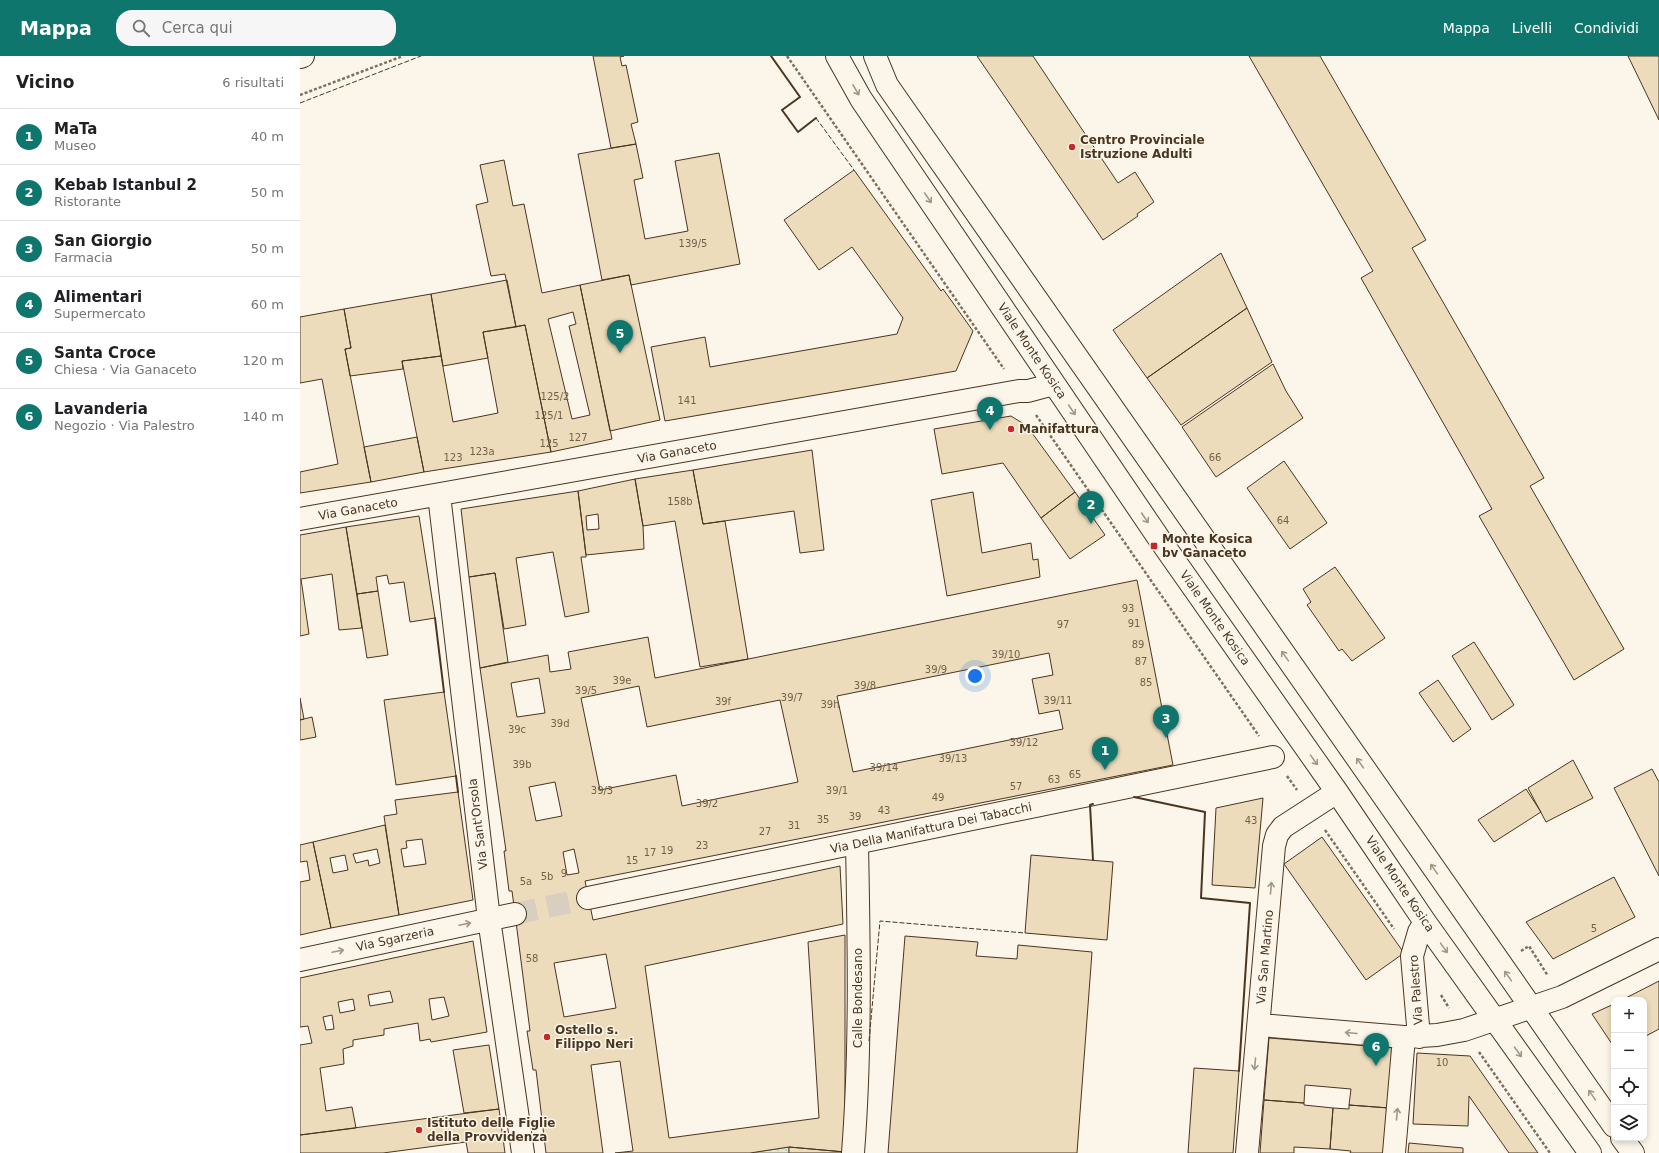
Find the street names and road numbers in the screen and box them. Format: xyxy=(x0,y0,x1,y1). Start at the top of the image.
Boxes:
street label: Viale Monte Kosica xyxy=(995,300,1069,402)
street label: Via Ganaceto xyxy=(636,438,718,466)
street label: Via Ganaceto xyxy=(317,495,399,523)
street label: Viale Monte Kosica xyxy=(1177,568,1253,668)
street label: Via Sant'Orsola xyxy=(465,778,491,870)
street label: Via Della Manifattura Dei Tabacchi xyxy=(829,800,1033,856)
street label: Viale Monte Kosica xyxy=(1363,833,1437,935)
street label: Via San Martino xyxy=(1254,909,1276,1005)
street label: Via Sgarzeria xyxy=(355,924,435,954)
street label: Calle Bondesano xyxy=(851,948,865,1048)
street label: Via Palestro xyxy=(1407,955,1425,1025)

